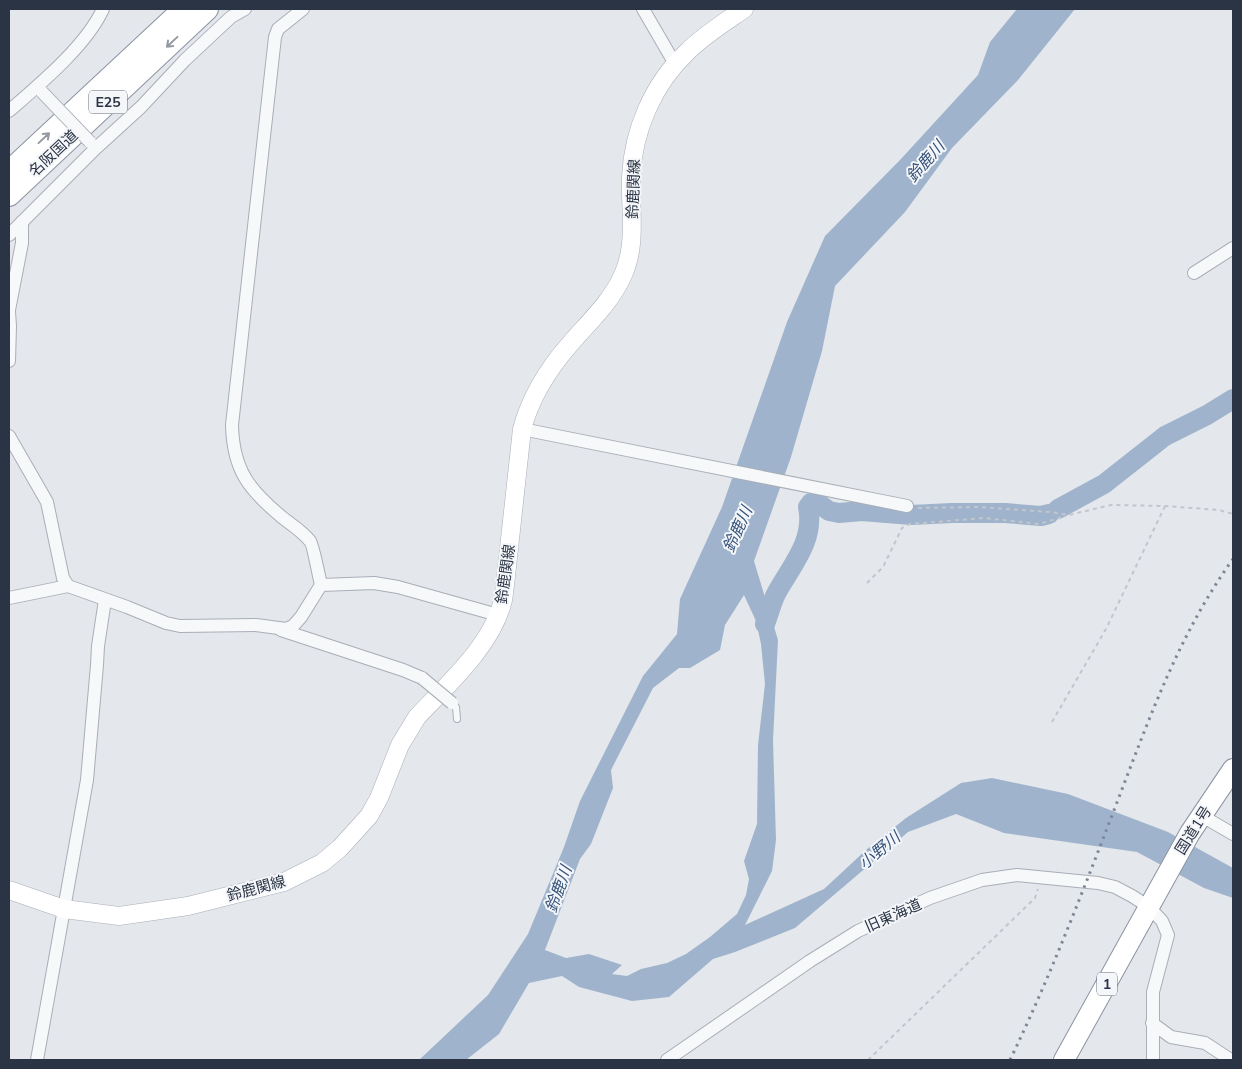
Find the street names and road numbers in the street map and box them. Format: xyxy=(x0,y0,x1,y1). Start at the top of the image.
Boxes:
road number: E25 xyxy=(89,90,127,114)
street label: 名阪国道 xyxy=(25,126,81,180)
street label: 鈴鹿関線 xyxy=(622,159,644,219)
street label: 鈴鹿関線 xyxy=(491,543,519,605)
street label: 国道1号 xyxy=(1171,802,1215,858)
street label: 鈴鹿関線 xyxy=(225,871,287,905)
street label: 旧東海道 xyxy=(862,894,924,936)
road number: 1 xyxy=(1097,972,1117,996)

